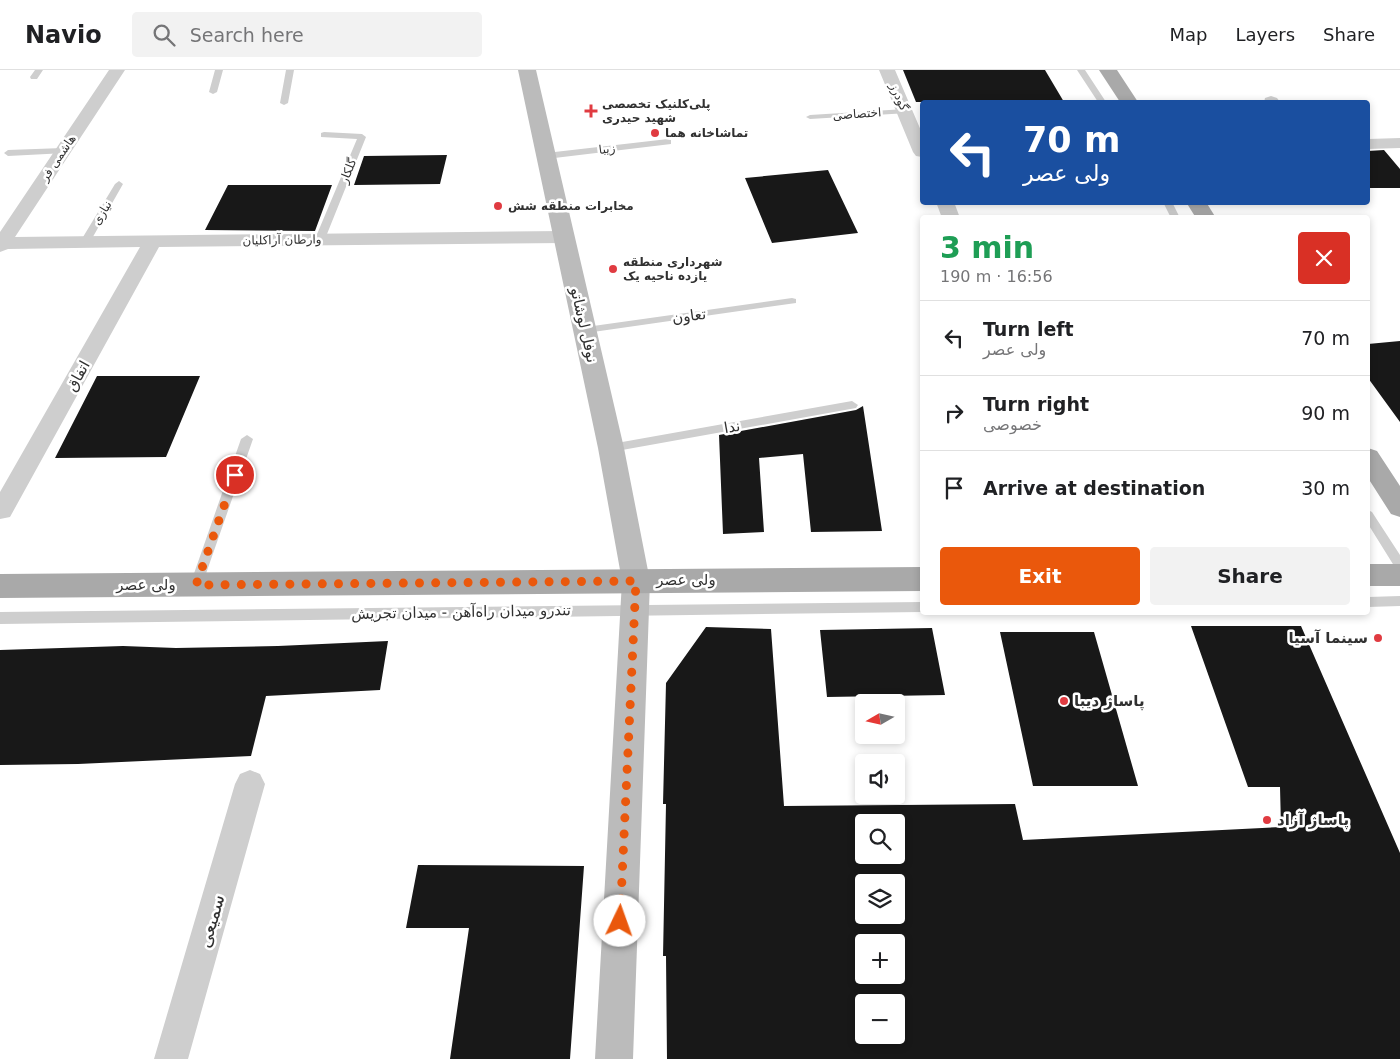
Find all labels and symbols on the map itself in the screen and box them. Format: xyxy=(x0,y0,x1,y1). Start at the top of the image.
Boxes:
street label: گودرز xyxy=(885,80,911,114)
place label: پلی‌کلنیک تخصصی شهید حیدری xyxy=(602,97,711,125)
marker: پلی‌کلنیک تخصصی شهید حیدری xyxy=(584,104,598,118)
street label: اختصاصی xyxy=(832,105,882,123)
place label: تماشاخانه هما xyxy=(665,126,748,140)
marker: تماشاخانه هما xyxy=(649,127,661,139)
street label: هاشمی فر xyxy=(37,132,79,185)
street label: زیبا xyxy=(598,141,616,158)
street label: گلکار xyxy=(336,156,360,187)
street label: نیازی xyxy=(89,198,116,228)
place label: مخابرات منطقه شش xyxy=(508,199,634,213)
marker: مخابرات منطقه شش xyxy=(492,200,504,212)
street label: وارطان آراکلیان xyxy=(242,231,322,249)
place label: شهرداری منطقه یازده ناحیه یک xyxy=(623,255,722,283)
marker: شهرداری منطقه یازده ناحیه یک xyxy=(607,263,619,275)
street label: نوفل لوشاتو xyxy=(566,285,601,364)
street label: تعاون xyxy=(671,305,707,327)
street label: اتفاق xyxy=(62,358,94,394)
street label: ندا xyxy=(722,417,742,437)
pin xyxy=(214,454,256,496)
street label: ولی عصر xyxy=(655,571,716,589)
street label: ولی عصر xyxy=(115,576,176,594)
street label: تندرو میدان راه‌آهن - میدان تجریش xyxy=(351,601,571,623)
place label: سینما آسیا xyxy=(1288,629,1368,647)
marker: سینما آسیا xyxy=(1372,632,1384,644)
place label: پاساژ دیبا xyxy=(1074,692,1145,711)
north arrow xyxy=(855,694,905,744)
marker: پاساژ دیبا xyxy=(1058,695,1070,707)
place label: پاساژ آزاد xyxy=(1277,811,1349,830)
marker: پاساژ آزاد xyxy=(1261,814,1273,826)
street label: سمیعی xyxy=(193,892,229,950)
position arrow xyxy=(593,894,645,946)

